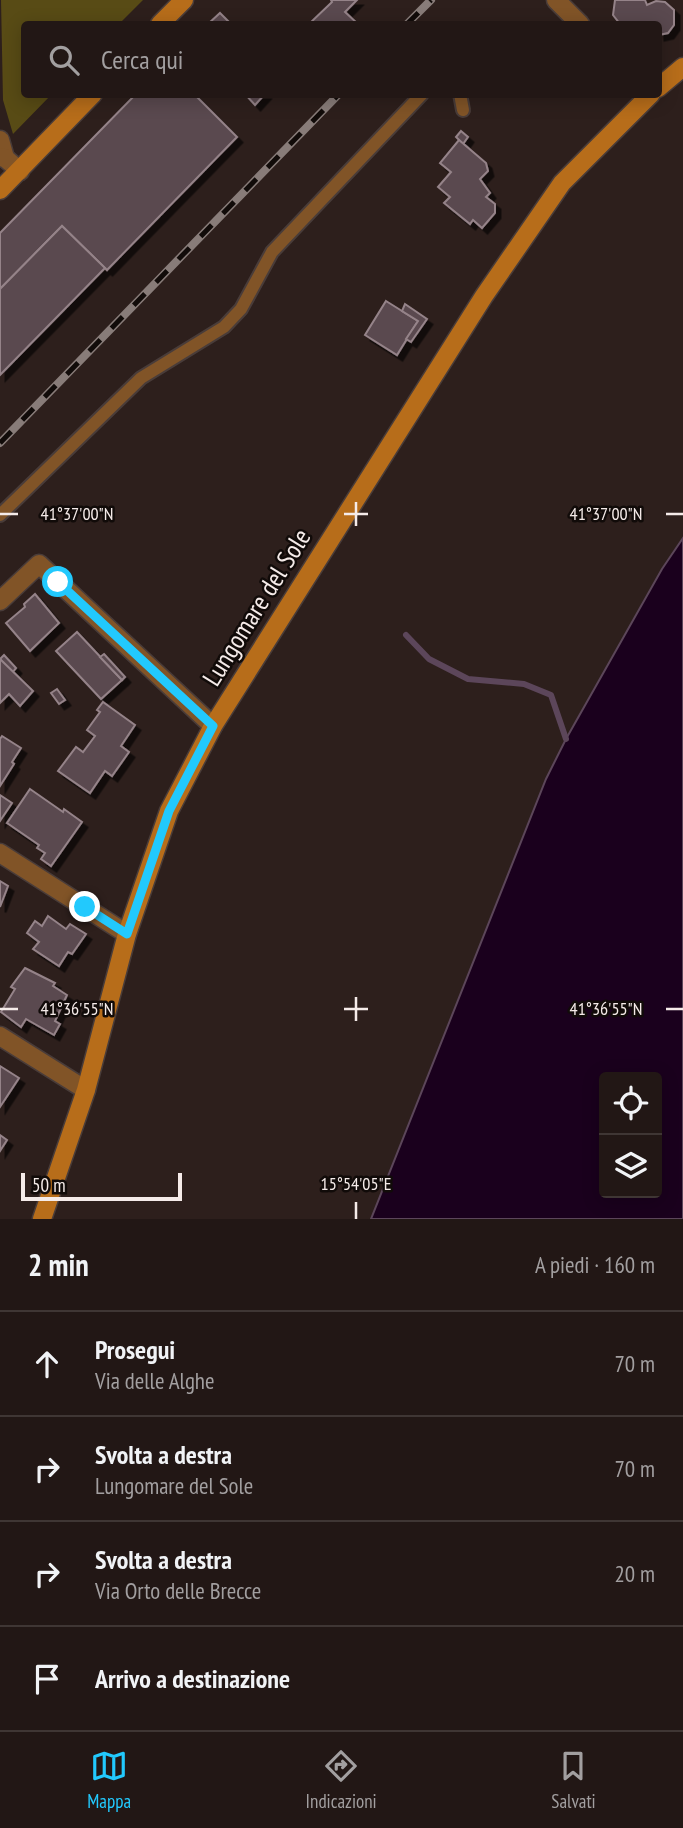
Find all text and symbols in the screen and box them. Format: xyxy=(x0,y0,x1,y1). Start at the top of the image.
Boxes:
search box xyxy=(21,21,662,98)
icon: search xyxy=(45,41,83,79)
text: Cerca qui xyxy=(101,43,183,76)
text: 41°37'00"N xyxy=(41,502,113,525)
text: 41°37'00"N xyxy=(570,502,642,525)
street label: Lungomare del Sole xyxy=(195,522,317,692)
route start xyxy=(42,566,73,597)
route end xyxy=(69,891,100,922)
text: 41°36'55"N xyxy=(41,997,113,1020)
text: 41°36'55"N xyxy=(570,997,642,1020)
map controls xyxy=(599,1072,662,1198)
button: locate xyxy=(599,1072,662,1135)
button: layers xyxy=(599,1135,662,1198)
scale bar xyxy=(21,1170,182,1202)
text: 15°54'05"E xyxy=(321,1172,391,1195)
text: 50 m xyxy=(32,1173,66,1197)
text: 2 min xyxy=(28,1245,89,1284)
text: A piedi · 160 m xyxy=(535,1250,655,1279)
text: Prosegui xyxy=(95,1333,175,1366)
icon: ahead xyxy=(28,1345,66,1383)
text: 70 m xyxy=(614,1349,655,1378)
text: Via delle Alghe xyxy=(95,1366,214,1395)
text: Svolta a destra xyxy=(95,1438,232,1471)
icon: right xyxy=(28,1450,66,1488)
text: 70 m xyxy=(614,1454,655,1483)
text: Lungomare del Sole xyxy=(95,1471,253,1500)
text: Svolta a destra xyxy=(95,1543,232,1576)
icon: right xyxy=(28,1555,66,1593)
text: 20 m xyxy=(614,1559,655,1588)
text: Via Orto delle Brecce xyxy=(95,1576,261,1605)
icon: arrive xyxy=(28,1660,66,1698)
text: Arrivo a destinazione xyxy=(95,1662,290,1695)
tab: Mappa xyxy=(87,1747,131,1813)
tab: Indicazioni xyxy=(306,1747,377,1813)
tab: Salvati xyxy=(551,1747,596,1813)

